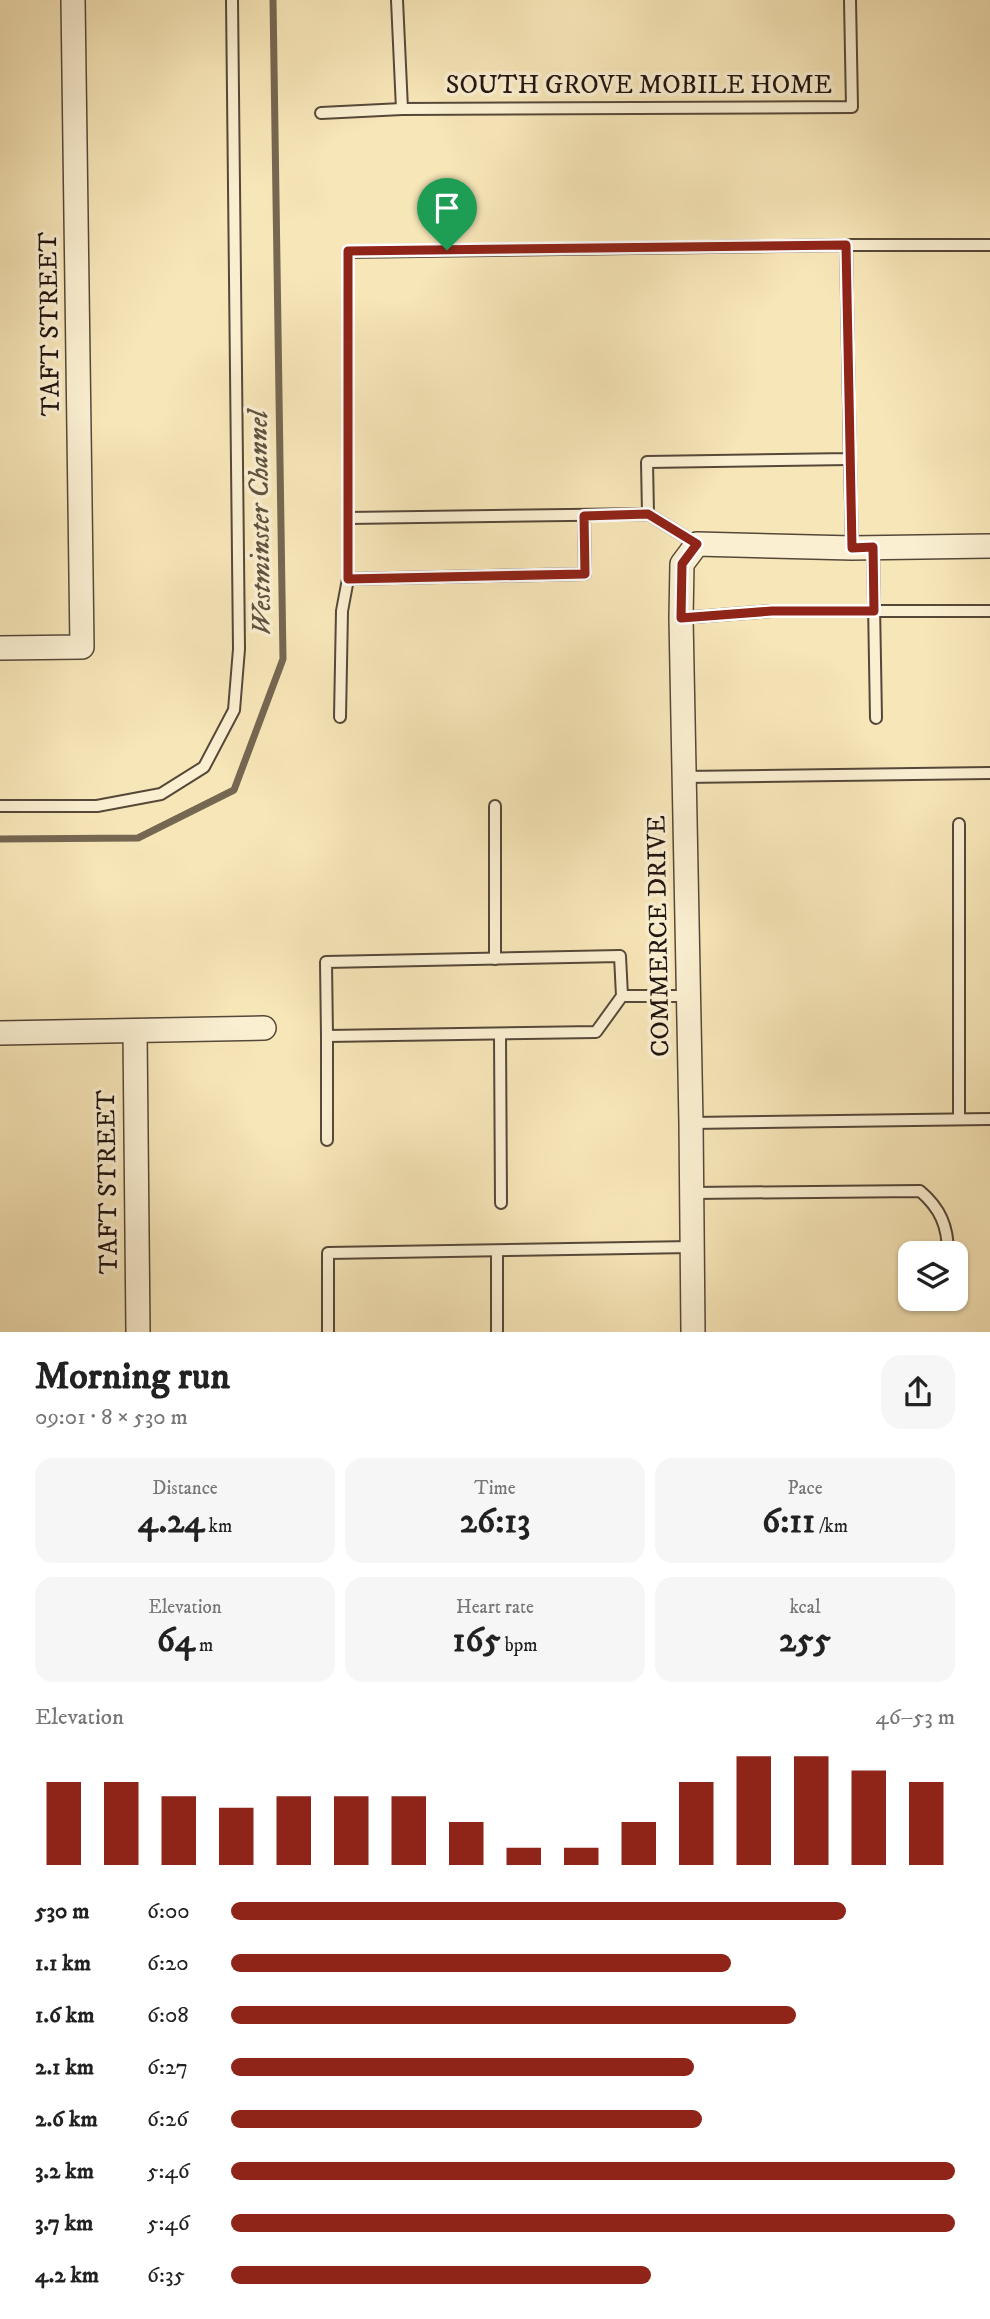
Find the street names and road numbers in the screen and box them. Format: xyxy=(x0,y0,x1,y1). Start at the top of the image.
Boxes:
street label: SOUTH GROVE MOBILE HOME xyxy=(446,69,832,102)
street label: TAFT STREET xyxy=(32,231,68,416)
street label: COMMERCE DRIVE xyxy=(640,815,678,1057)
street label: TAFT STREET xyxy=(90,1089,126,1274)

